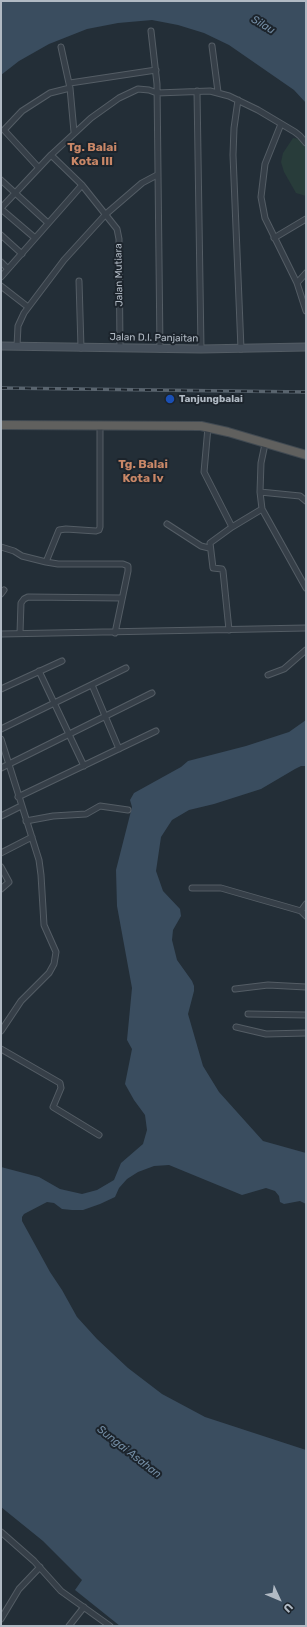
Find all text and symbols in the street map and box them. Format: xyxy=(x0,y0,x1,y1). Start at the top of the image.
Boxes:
water label: Silau xyxy=(249,13,277,37)
district label: Tg. Balai Kota III xyxy=(67,141,117,169)
street label: Jalan Mutiara xyxy=(112,243,126,307)
street label: Jalan D.I. Panjaitan xyxy=(109,331,199,345)
marker: Tanjungbalai xyxy=(164,393,176,405)
place label: Tanjungbalai xyxy=(179,393,243,405)
district label: Tg. Balai Kota Iv xyxy=(118,458,168,486)
water label: Sungai Asahan xyxy=(94,1423,164,1481)
north arrow xyxy=(259,1579,299,1619)
text: U xyxy=(281,1600,295,1615)

